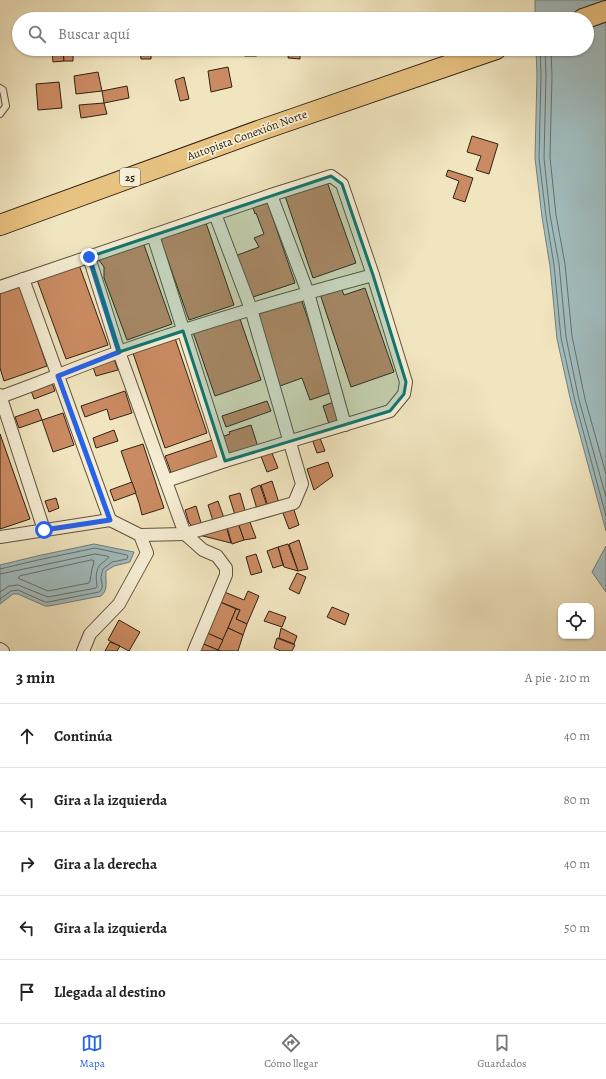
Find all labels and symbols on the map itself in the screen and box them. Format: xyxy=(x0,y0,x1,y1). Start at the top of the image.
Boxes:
street label: Autopista Conexión Norte xyxy=(184,106,309,165)
road number: 25 xyxy=(120,168,140,186)
route end xyxy=(80,248,98,266)
route start xyxy=(35,521,53,539)

